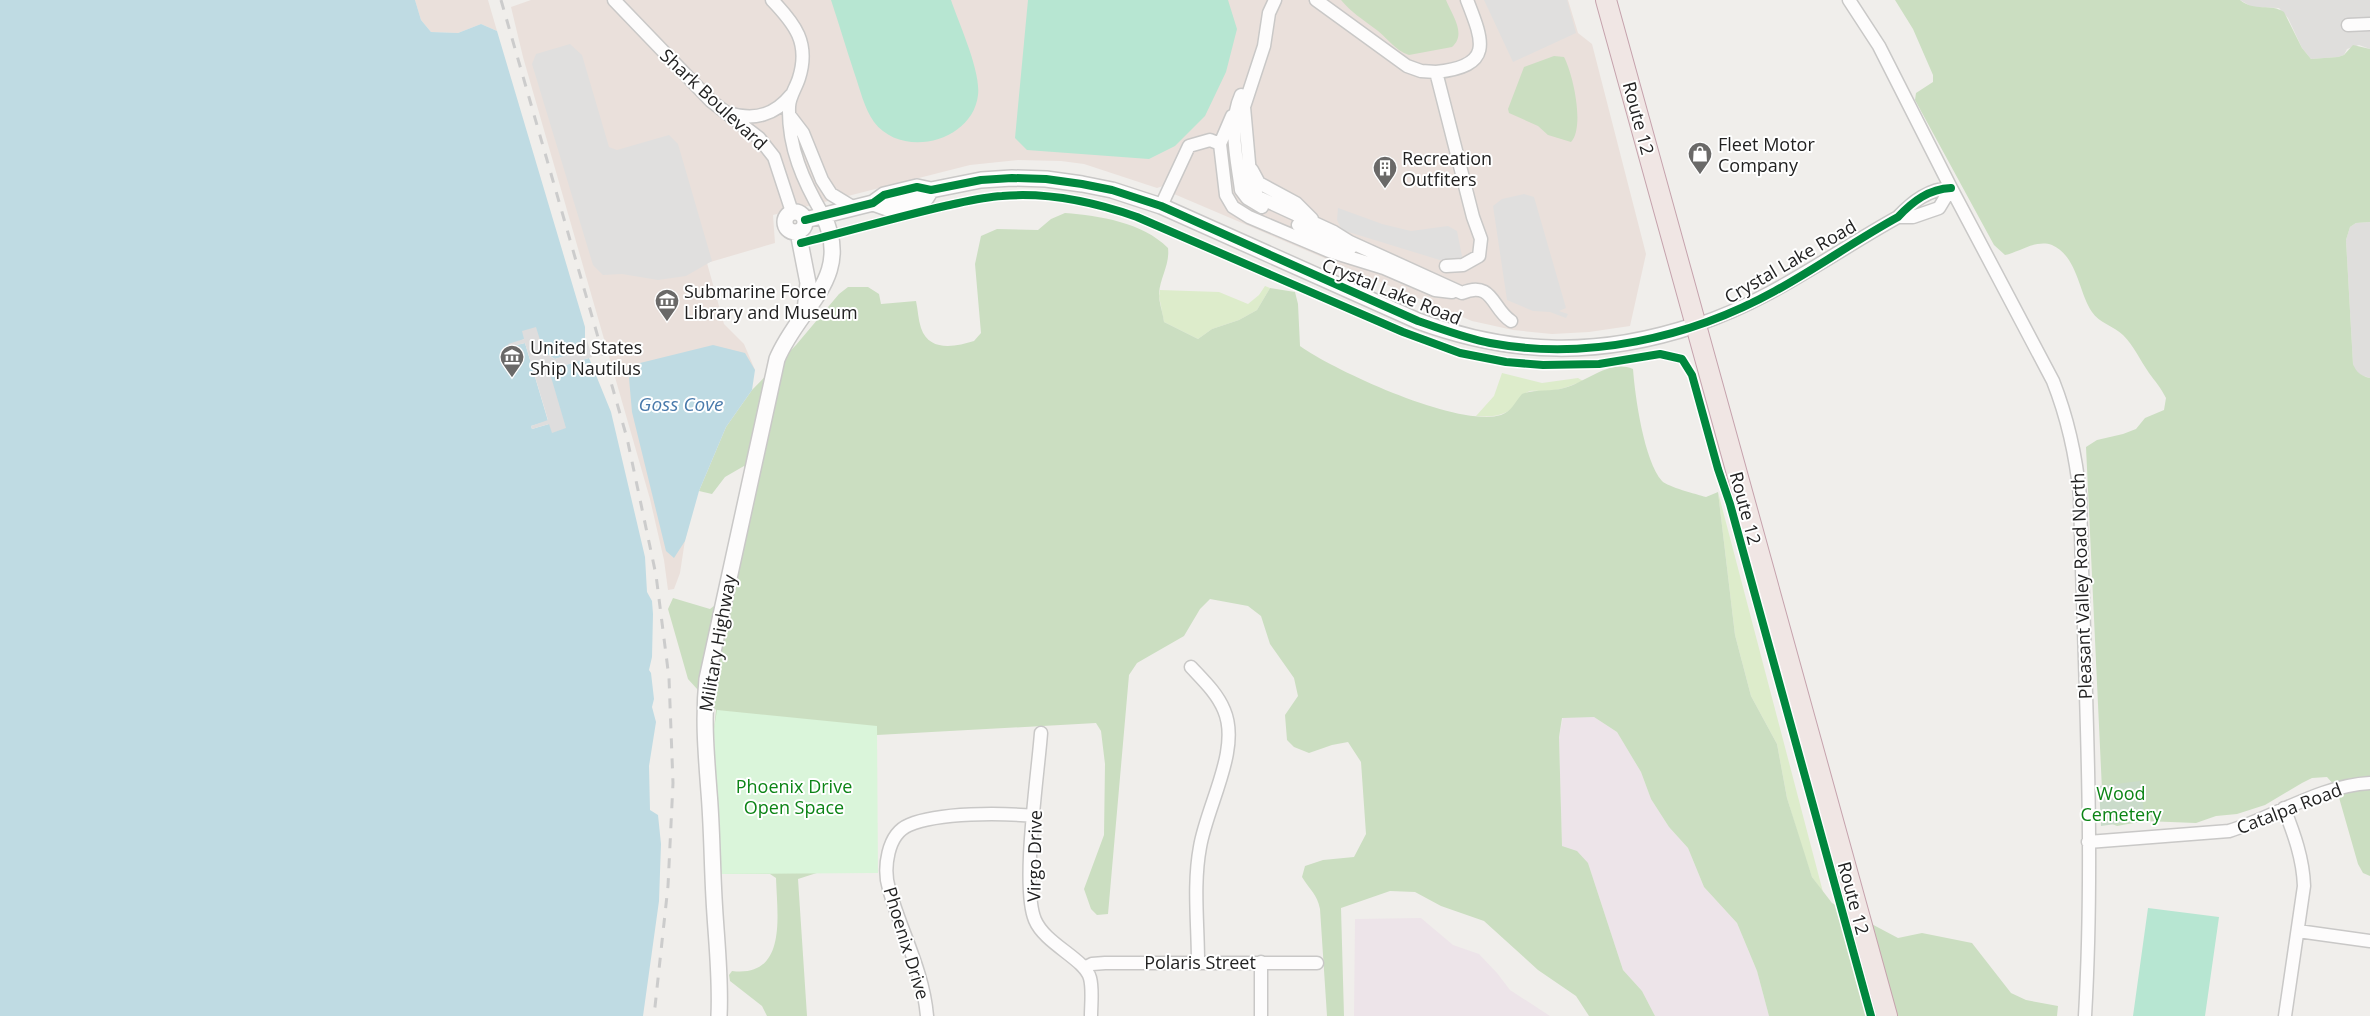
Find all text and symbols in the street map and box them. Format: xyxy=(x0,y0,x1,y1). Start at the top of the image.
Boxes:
street label: Shark Boulevard xyxy=(655,43,773,155)
street label: Route 12 xyxy=(1618,79,1660,157)
place label: Fleet Motor Company xyxy=(1718,132,1815,177)
shop icon: Fleet Motor Company xyxy=(1687,141,1713,175)
place label: Recreation Outfiters xyxy=(1402,146,1492,191)
building icon: Recreation Outfiters xyxy=(1372,155,1398,189)
street label: Crystal Lake Road xyxy=(1720,213,1860,309)
street label: Crystal Lake Road xyxy=(1319,252,1465,330)
place label: Submarine Force Library and Museum xyxy=(684,279,858,324)
museum icon: Submarine Force Library and Museum xyxy=(654,288,680,322)
place label: United States Ship Nautilus xyxy=(530,335,642,380)
museum icon: United States Ship Nautilus xyxy=(499,344,525,378)
water label: Goss Cove xyxy=(638,391,724,417)
street label: Route 12 xyxy=(1725,469,1767,547)
street label: Pleasant Valley Road North xyxy=(2065,472,2097,700)
street label: Military Highway xyxy=(693,572,741,713)
park label: Phoenix Drive Open Space xyxy=(736,774,852,819)
street label: Catalpa Road xyxy=(2233,777,2345,839)
park label: Wood Cemetery xyxy=(2080,781,2163,826)
street label: Virgo Drive xyxy=(1021,810,1047,902)
street label: Route 12 xyxy=(1833,859,1875,937)
street label: Phoenix Drive xyxy=(878,884,936,1002)
street label: Polaris Street xyxy=(1144,950,1256,974)

